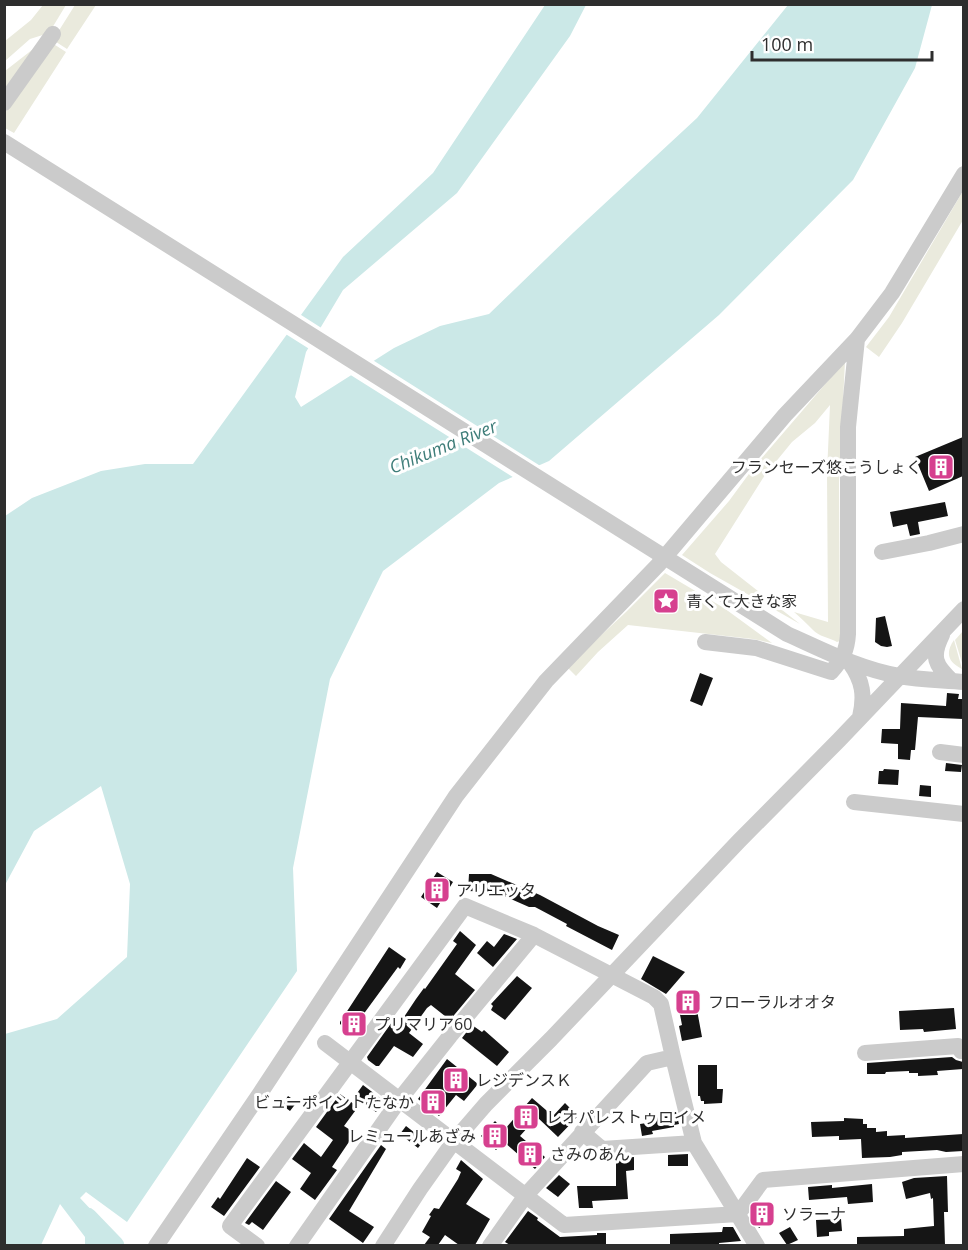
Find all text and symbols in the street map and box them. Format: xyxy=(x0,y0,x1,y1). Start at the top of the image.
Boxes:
scale bar xyxy=(752,24,932,62)
text: 100 m xyxy=(761,32,813,56)
water label: Chikuma River xyxy=(385,413,501,479)
building icon: フランセーズ悠こうしょく xyxy=(926,452,956,482)
place label: フランセーズ悠こうしょく xyxy=(731,456,922,478)
place icon: 青くて大きな家 xyxy=(651,586,681,616)
place label: 青くて大きな家 xyxy=(686,590,798,612)
building icon: アリエッタ xyxy=(422,875,452,905)
place label: アリエッタ xyxy=(456,879,536,901)
building icon: フローラルオオタ xyxy=(673,987,703,1017)
place label: フローラルオオタ xyxy=(708,991,836,1013)
building icon: プリマリア60 xyxy=(339,1009,369,1039)
place label: プリマリア60 xyxy=(374,1013,472,1035)
building icon: レジデンスＫ xyxy=(441,1065,471,1095)
place label: レジデンスＫ xyxy=(476,1069,572,1091)
building icon: ビューポイントたなか xyxy=(418,1087,448,1117)
place label: ビューポイントたなか xyxy=(254,1091,414,1113)
building icon: レオパレストゥロイメ xyxy=(511,1102,541,1132)
place label: レオパレストゥロイメ xyxy=(546,1106,706,1128)
building icon: レミュールあざみ xyxy=(480,1121,510,1151)
place label: レミュールあざみ xyxy=(348,1125,476,1147)
building icon: さみのあん xyxy=(515,1139,545,1169)
place label: さみのあん xyxy=(550,1143,630,1165)
building icon: ソラーナ xyxy=(747,1199,777,1229)
place label: ソラーナ xyxy=(782,1203,846,1225)

